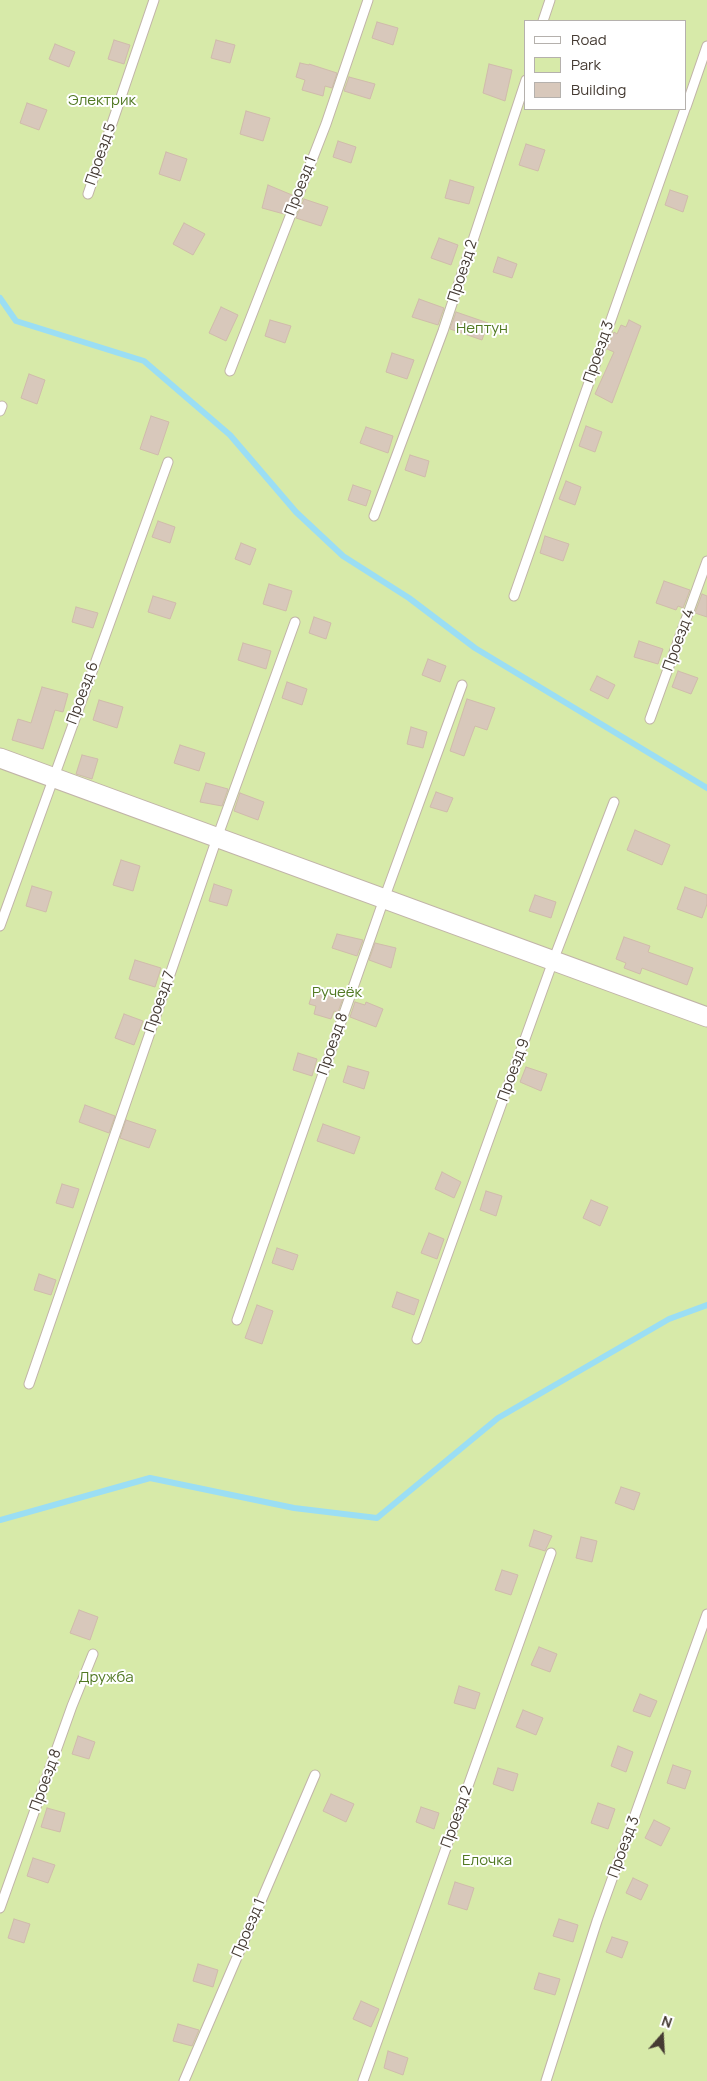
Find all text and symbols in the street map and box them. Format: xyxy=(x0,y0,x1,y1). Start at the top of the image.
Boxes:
legend xyxy=(524,20,687,110)
text: Road xyxy=(571,29,607,50)
text: Park xyxy=(571,54,601,75)
text: Building xyxy=(571,79,626,100)
park label: Электрик xyxy=(68,92,136,110)
street label: Проезд 5 xyxy=(82,120,120,188)
street label: Проезд 1 xyxy=(281,154,321,218)
street label: Проезд 2 xyxy=(444,237,482,305)
street label: Проезд 3 xyxy=(580,319,618,385)
park label: Нептун xyxy=(456,320,508,338)
street label: Проезд 4 xyxy=(659,606,699,674)
street label: Проезд 6 xyxy=(63,659,103,727)
street label: Проезд 7 xyxy=(141,969,179,1035)
park label: Ручеёк xyxy=(312,984,362,1002)
street label: Проезд 8 xyxy=(314,1010,352,1078)
street label: Проезд 9 xyxy=(494,1036,534,1104)
park label: Дружба xyxy=(78,1669,134,1687)
street label: Проезд 8 xyxy=(26,1746,66,1814)
street label: Проезд 2 xyxy=(437,1784,477,1850)
street label: Проезд 3 xyxy=(605,1814,643,1880)
park label: Елочка xyxy=(462,1852,512,1870)
street label: Проезд 1 xyxy=(229,1896,269,1960)
north arrow xyxy=(637,2011,687,2061)
text: N xyxy=(659,2011,675,2032)

